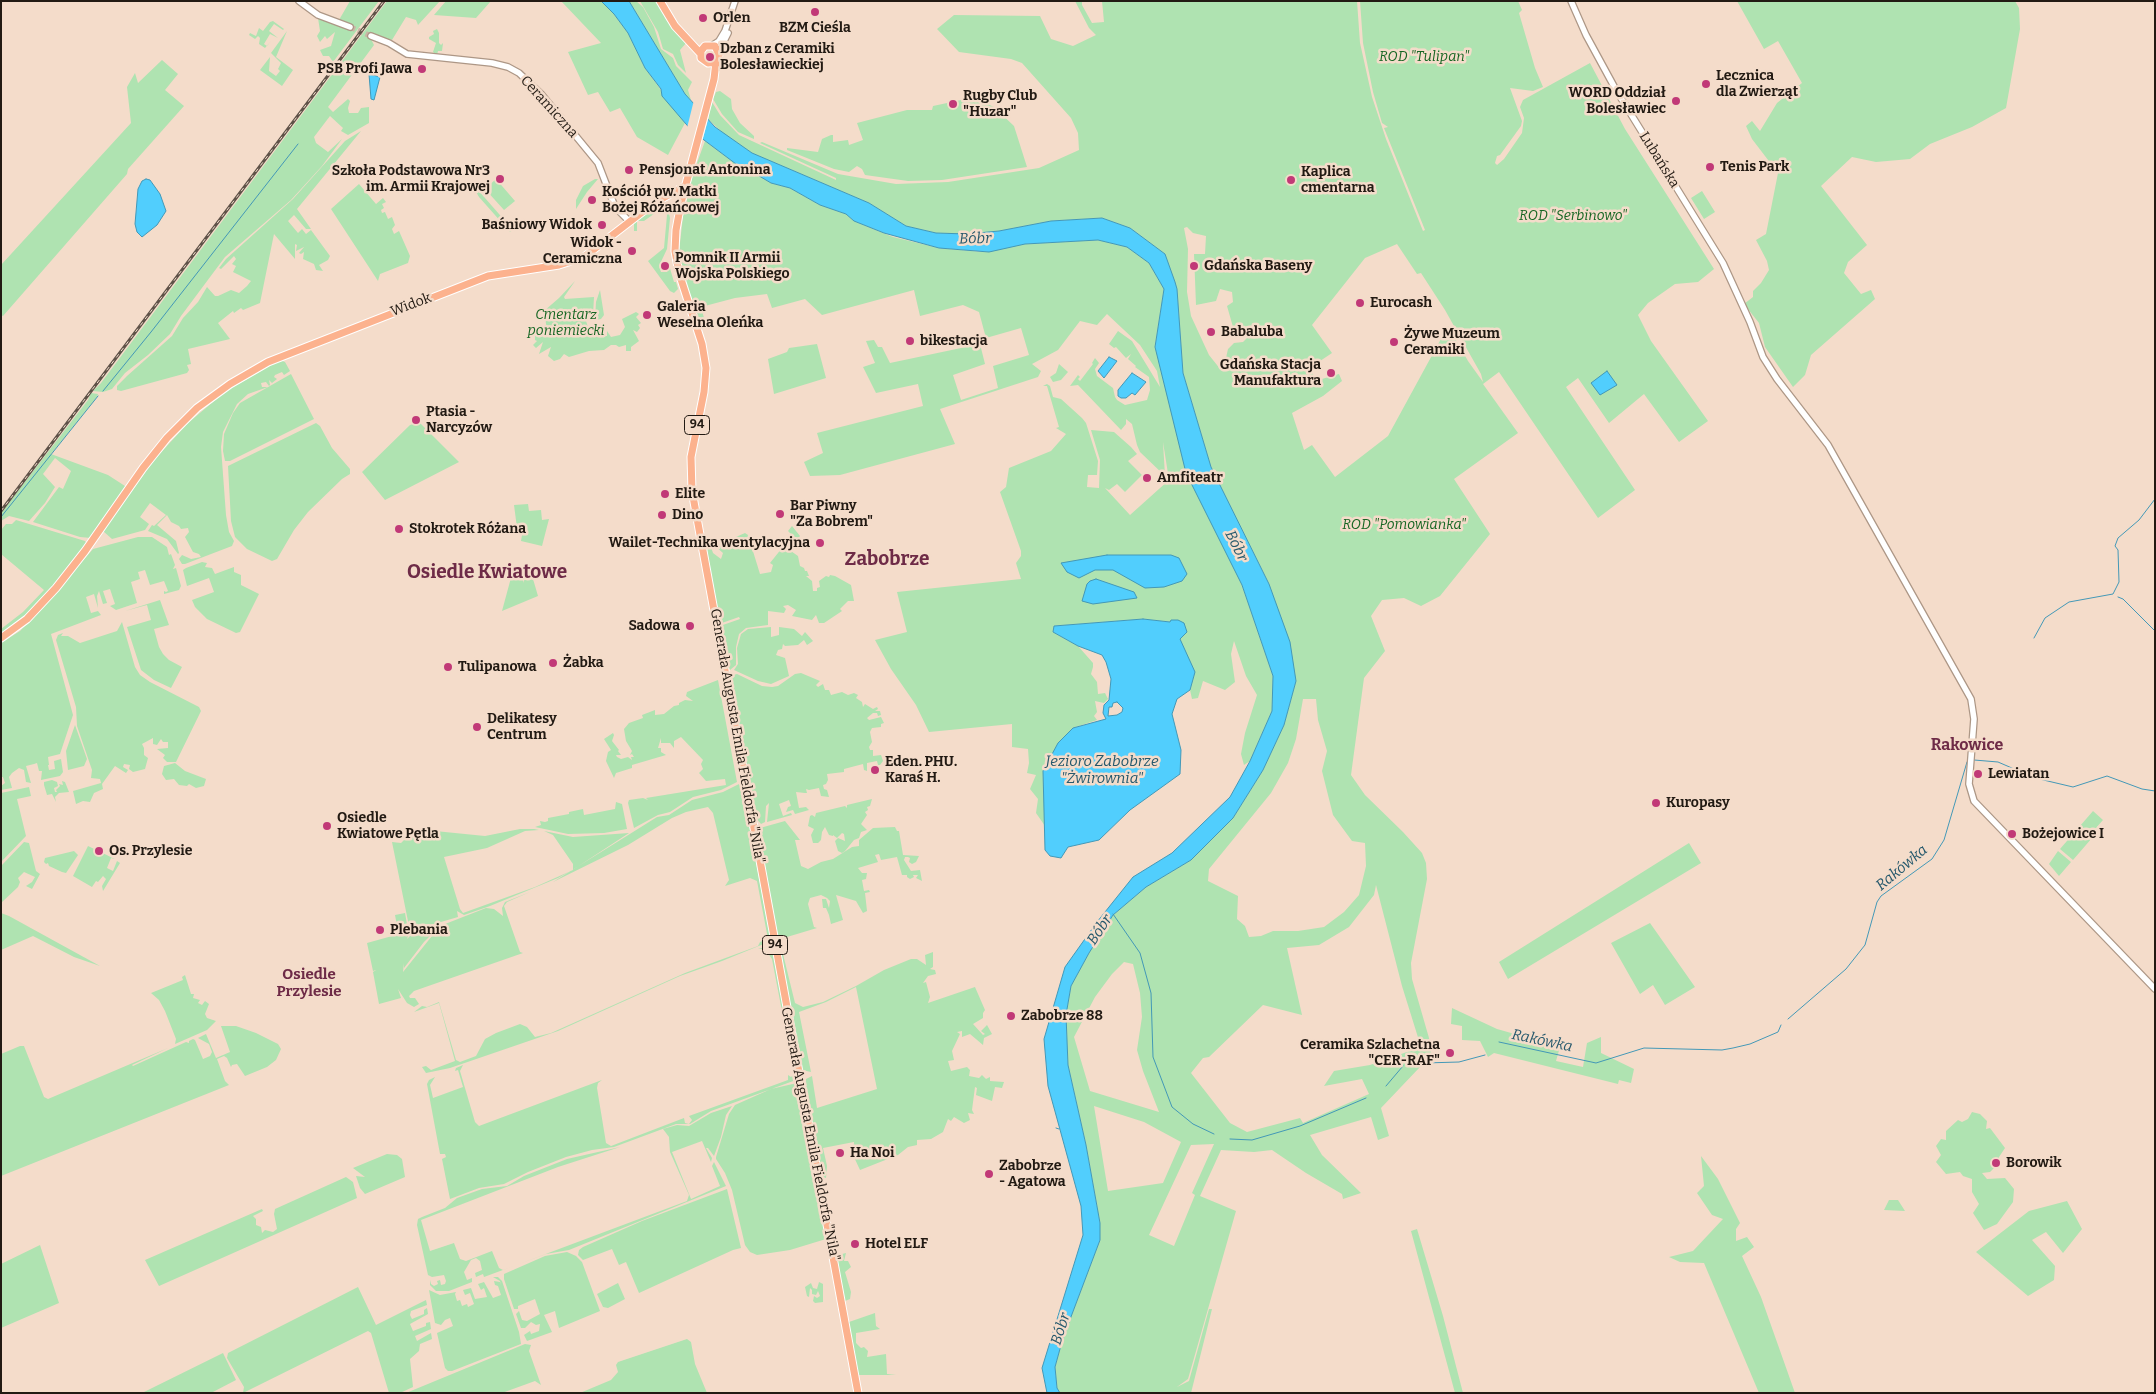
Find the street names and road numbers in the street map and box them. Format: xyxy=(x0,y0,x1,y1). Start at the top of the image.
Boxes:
street label: Ceramiczna xyxy=(517,73,581,141)
street label: Lubańska xyxy=(1635,129,1683,191)
street label: Widok xyxy=(388,290,434,320)
road number: 94 xyxy=(684,416,710,434)
street label: Generała Augusta Emila Fieldorfa "Nila" xyxy=(706,607,768,865)
road number: 94 xyxy=(762,936,788,954)
street label: Generała Augusta Emila Fieldorfa "Nila" xyxy=(777,1006,843,1262)

